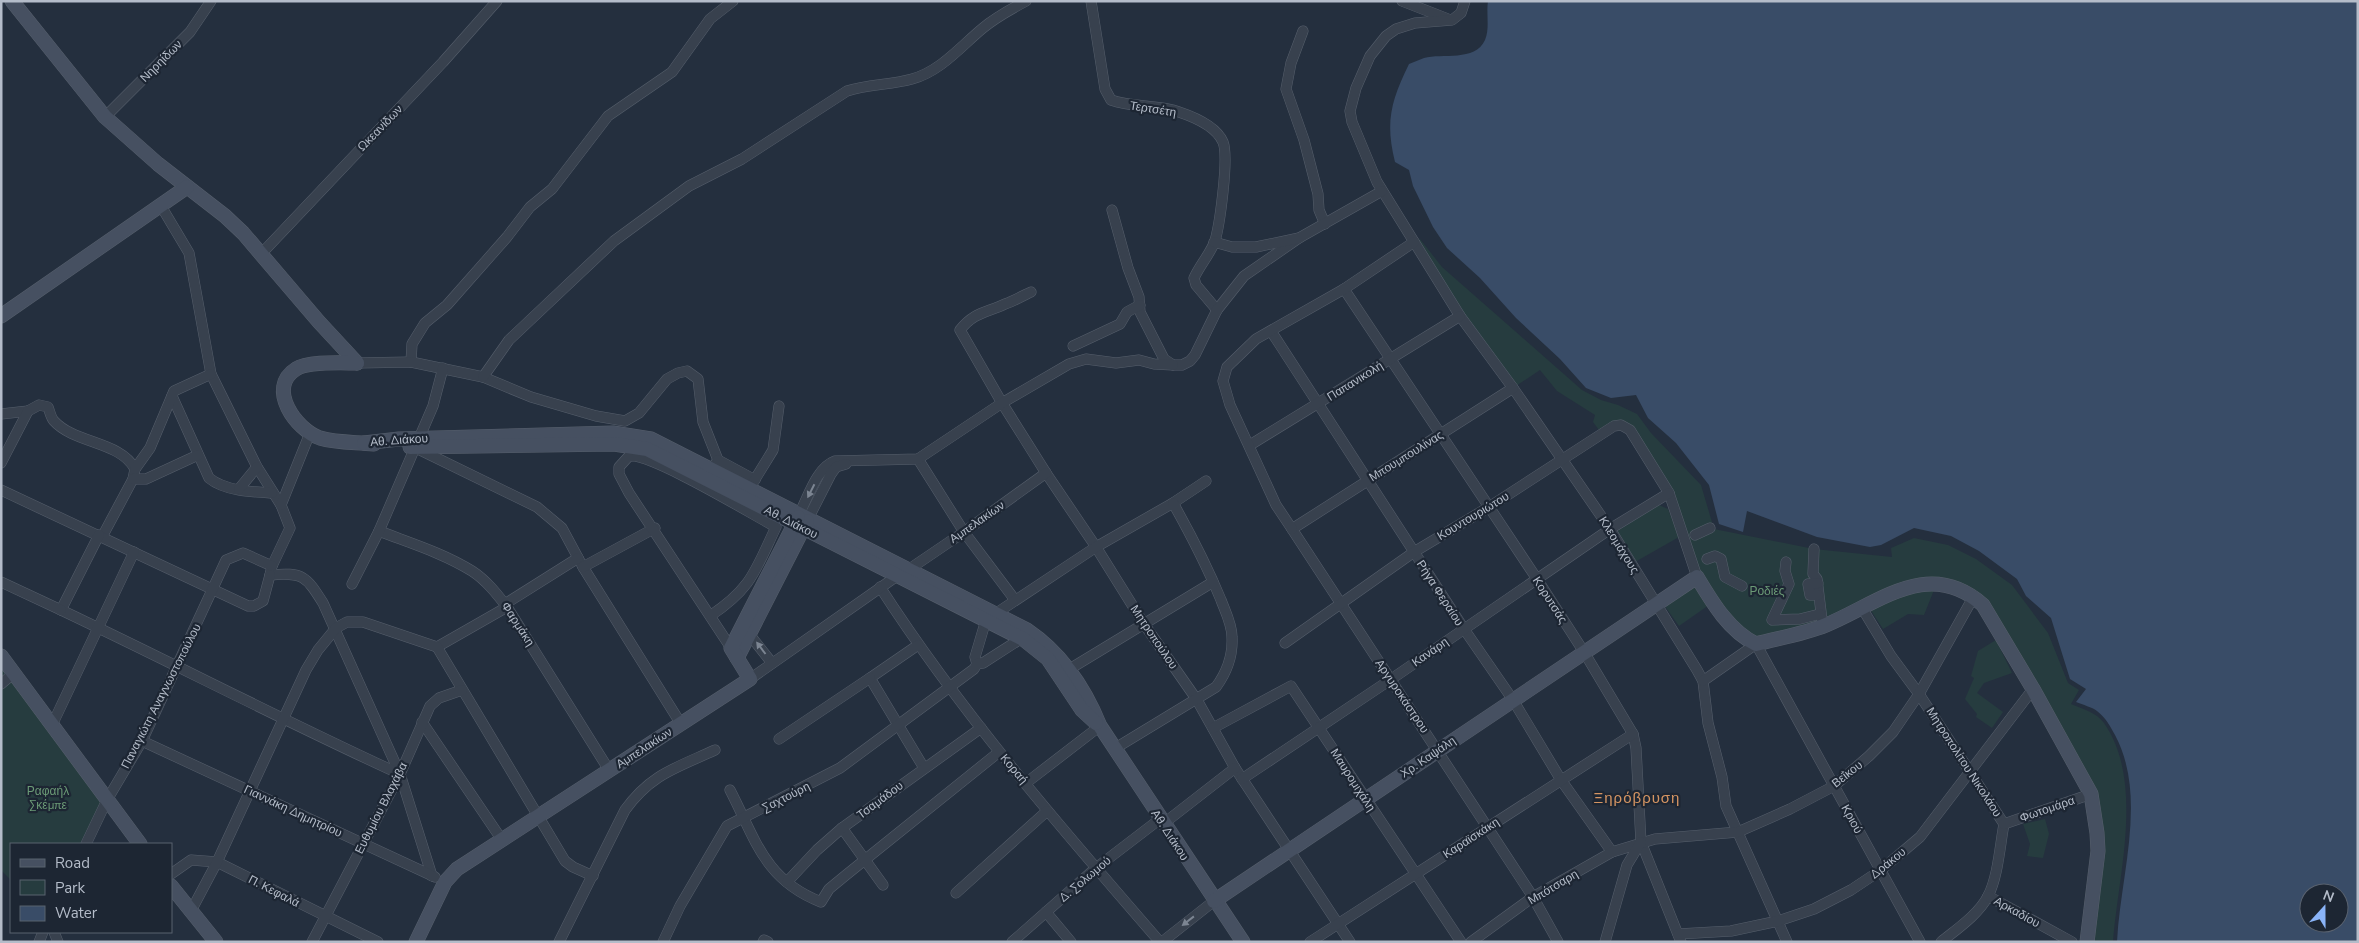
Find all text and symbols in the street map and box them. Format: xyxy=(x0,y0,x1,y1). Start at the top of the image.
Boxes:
street label: Νηρηίδων xyxy=(136,36,186,86)
street label: Τερτσέτη xyxy=(1129,97,1177,121)
street label: Ωκεανίδων xyxy=(354,101,406,155)
street label: Παπανικολή xyxy=(1324,357,1386,405)
street label: Μπουμπουλίνας xyxy=(1366,427,1446,485)
street label: Αθ. Διάκου xyxy=(370,430,428,450)
one-way arrow xyxy=(807,484,815,498)
street label: Κουντουριώτου xyxy=(1434,488,1512,544)
street label: Αμπελακίων xyxy=(946,497,1008,547)
street label: Αθ. Διάκου xyxy=(762,502,820,542)
street label: Κλεομάχους xyxy=(1595,513,1643,577)
street label: Ρήγα Φεραίου xyxy=(1413,557,1467,629)
street label: Κορυτσάς xyxy=(1529,574,1571,627)
park label: Ροδιές xyxy=(1749,583,1785,599)
street label: Φαρμάκη xyxy=(498,599,538,649)
street label: Μητροπούλου xyxy=(1127,602,1181,672)
street label: Παναγιώτη Αναγνωστοπούλου xyxy=(117,621,205,771)
street label: Κανάρη xyxy=(1409,634,1451,670)
one-way arrow xyxy=(755,642,766,655)
street label: Αργυροκάστρου xyxy=(1371,656,1433,736)
street label: Μητροπολίτου Νικολάου xyxy=(1923,704,2005,820)
street label: Αμπελακίων xyxy=(613,724,675,772)
street label: Χρ. Καψάλη xyxy=(1397,733,1459,781)
street label: Μαυρομιχάλη xyxy=(1327,745,1379,815)
street label: Κοραή xyxy=(997,750,1031,788)
street label: Βεΐκου xyxy=(1828,757,1866,791)
street label: Ευθυμίου Βλαχάβα xyxy=(351,759,411,857)
street label: Τσαμάδου xyxy=(854,777,906,823)
street label: Σαχτούρη xyxy=(759,778,813,816)
street label: Γιαννάκη Δημητρίου xyxy=(241,781,345,841)
park label: Ραφαήλ Σκέμπε xyxy=(27,783,69,813)
district label: Ξηρόβρυση xyxy=(1594,788,1680,808)
street label: Φωτομάρα xyxy=(2017,792,2077,826)
street label: Κριού xyxy=(1838,802,1866,836)
street label: Αθ. Διάκου xyxy=(1148,806,1192,864)
street label: Καραϊσκάκη xyxy=(1440,814,1502,862)
legend xyxy=(10,843,172,933)
street label: Δράκου xyxy=(1867,844,1909,882)
text: Road xyxy=(55,853,90,873)
street label: Δ. Σολωμού xyxy=(1056,853,1114,905)
street label: Μπότσαρη xyxy=(1525,866,1581,908)
street label: Π. Κεφαλά xyxy=(246,871,302,911)
text: Park xyxy=(55,878,85,898)
north arrow xyxy=(2299,883,2349,933)
text: N xyxy=(2320,886,2337,907)
street label: Αρκαδίου xyxy=(1991,893,2043,931)
text: Water xyxy=(55,903,98,923)
one-way arrow xyxy=(1182,916,1195,927)

